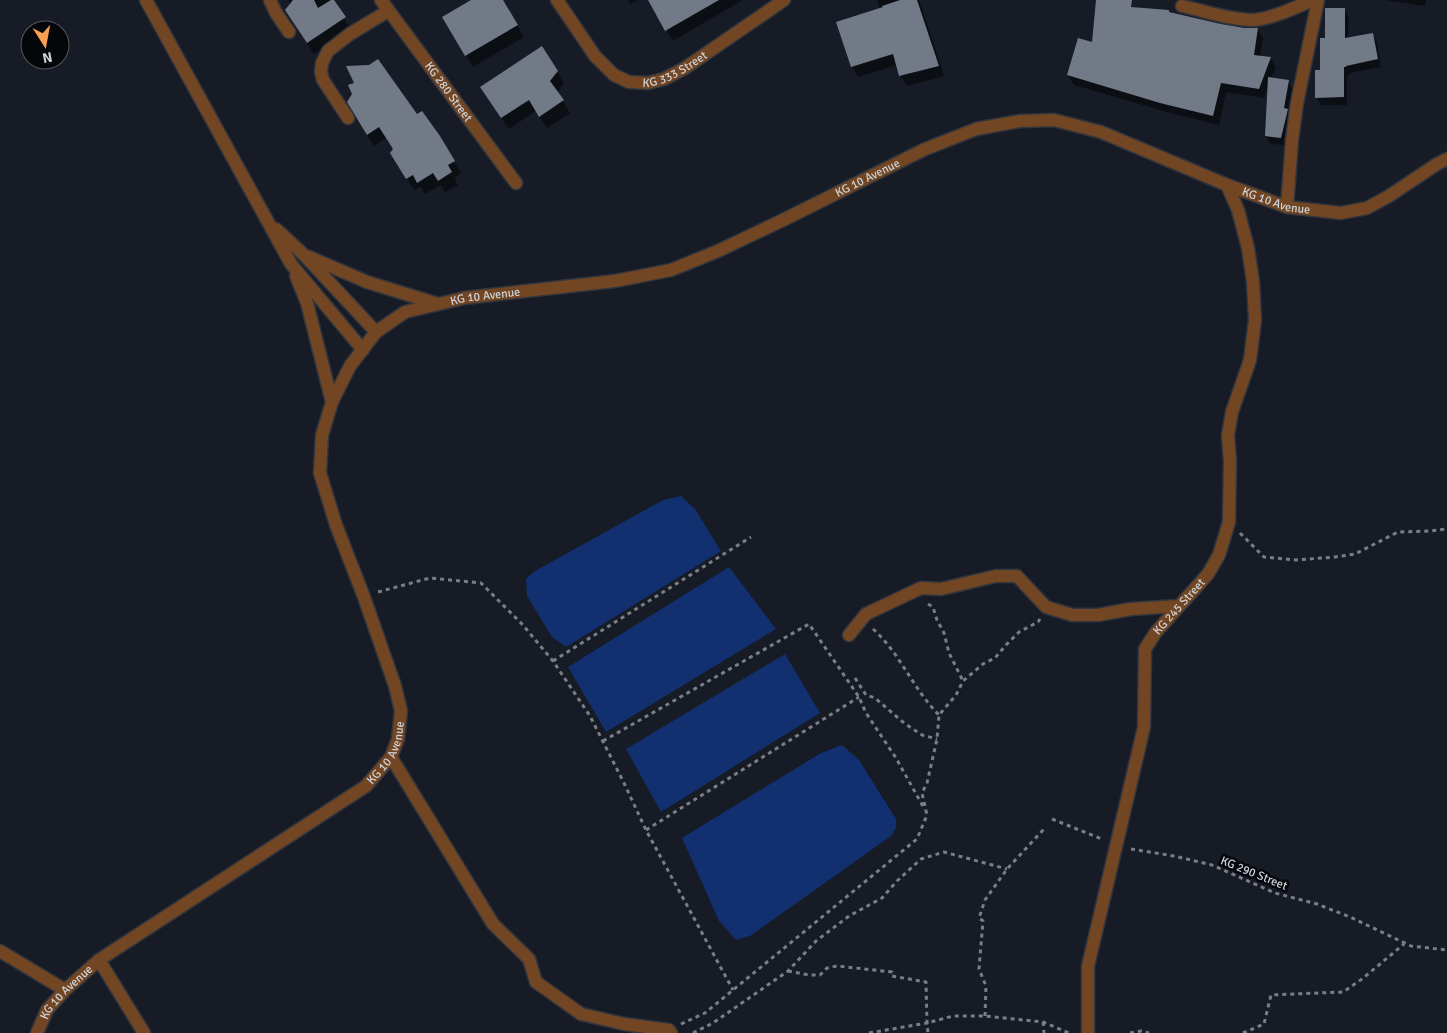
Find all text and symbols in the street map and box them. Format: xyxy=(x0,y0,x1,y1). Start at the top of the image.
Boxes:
north arrow xyxy=(20,20,70,70)
text: N xyxy=(41,48,54,67)
street label: KG 333 Street xyxy=(642,48,710,91)
street label: KG 280 Street xyxy=(421,59,475,125)
street label: KG 10 Avenue xyxy=(833,156,903,201)
street label: KG 10 Avenue xyxy=(1240,184,1311,218)
street label: KG 10 Avenue xyxy=(449,285,521,309)
street label: KG 245 Street xyxy=(1150,575,1208,638)
street label: KG 10 Avenue xyxy=(364,721,408,788)
street label: KG 290 Street xyxy=(1218,853,1289,894)
street label: KG 10 Avenue xyxy=(37,962,96,1022)

